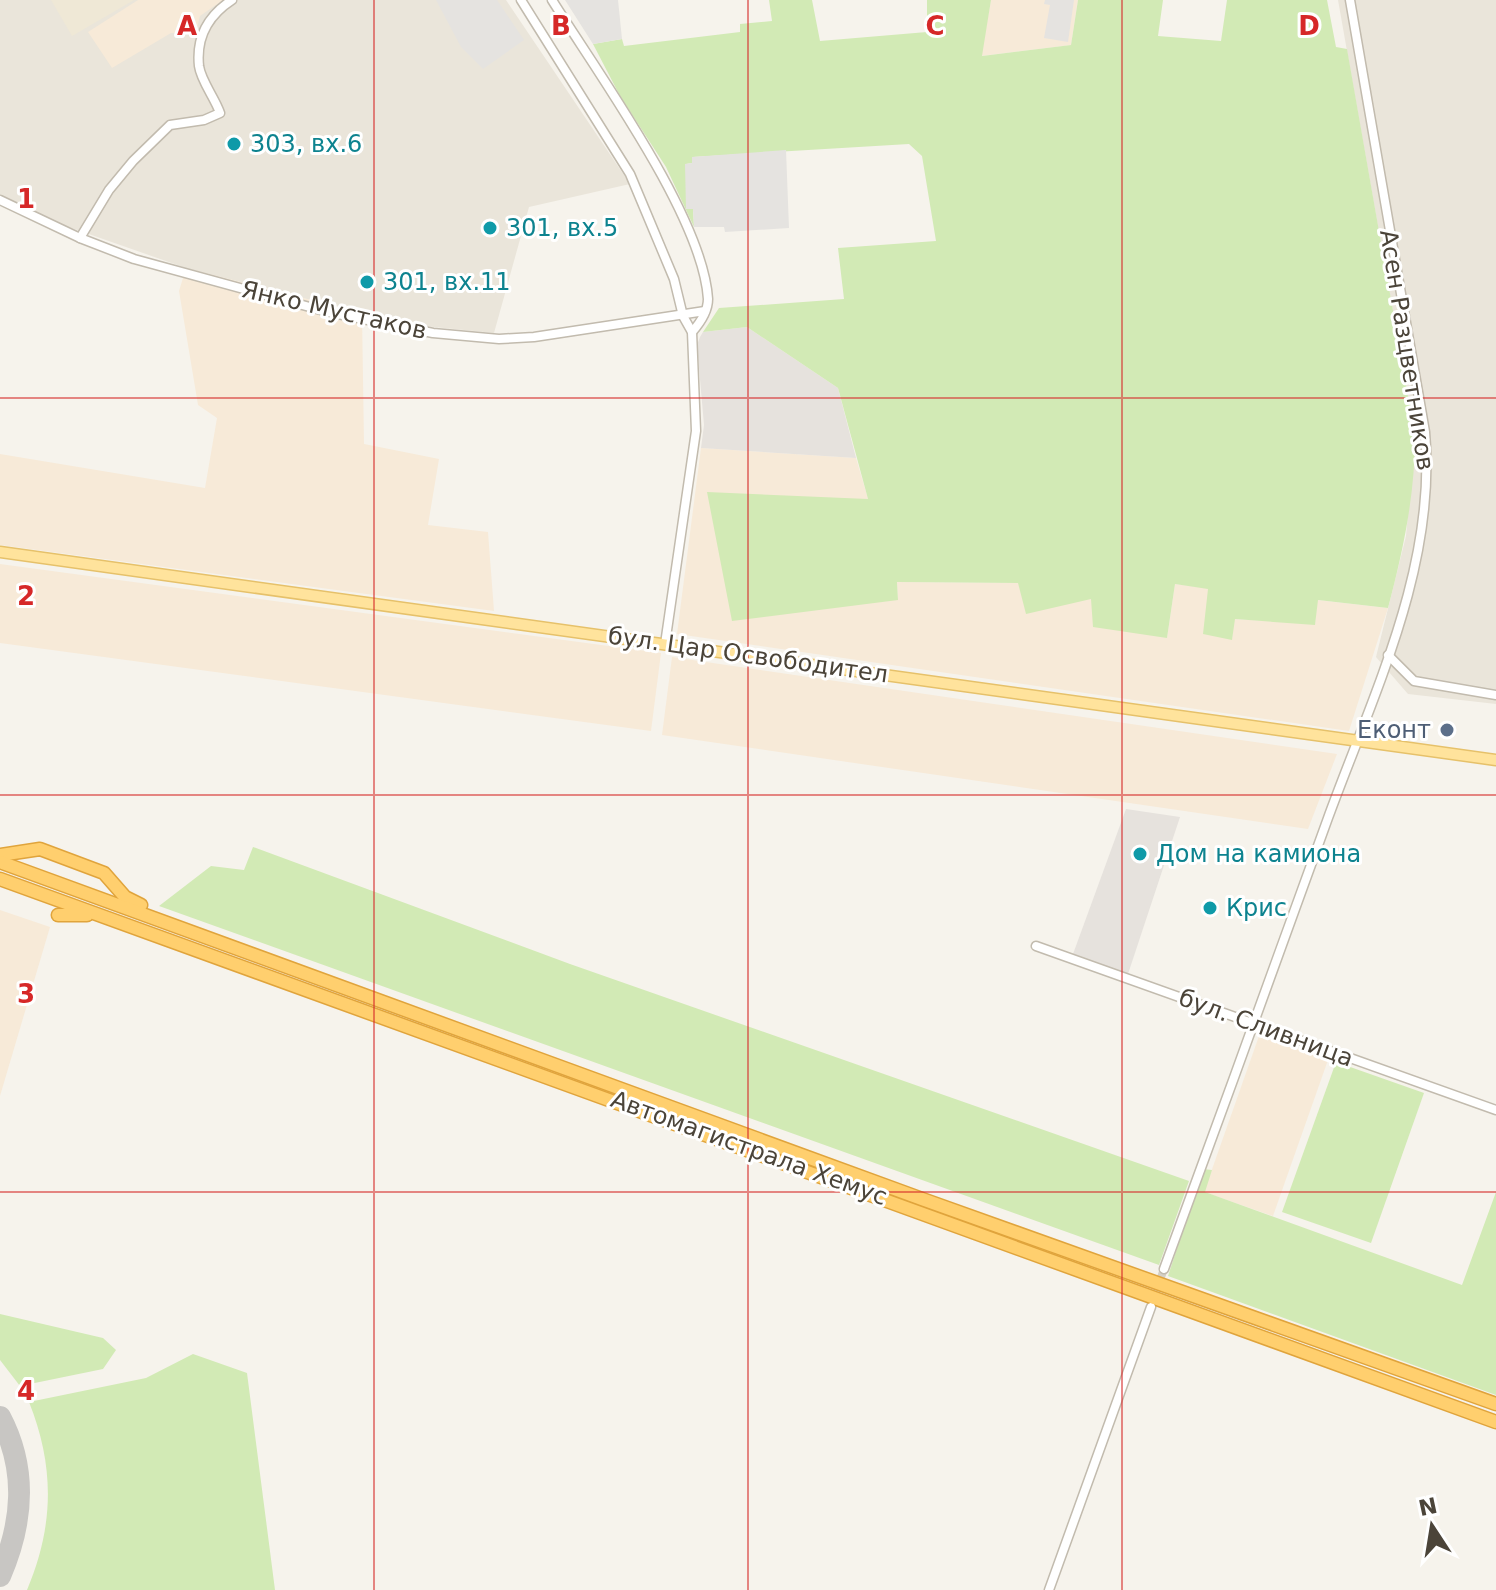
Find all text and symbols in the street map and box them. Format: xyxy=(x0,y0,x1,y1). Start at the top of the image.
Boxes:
text: A xyxy=(177,11,197,41)
text: B xyxy=(551,11,571,41)
text: C xyxy=(925,11,945,41)
text: D xyxy=(1298,11,1320,41)
place label: 303, вх.6 xyxy=(250,130,362,158)
marker: 303, вх.6 xyxy=(225,135,243,153)
text: 1 xyxy=(17,184,35,214)
place label: 301, вх.5 xyxy=(506,214,618,242)
marker: 301, вх.5 xyxy=(481,219,499,237)
street label: Асен Разцветников xyxy=(1374,228,1440,472)
place label: 301, вх.11 xyxy=(383,268,511,296)
marker: 301, вх.11 xyxy=(358,273,376,291)
street label: Янко Мустаков xyxy=(239,275,429,345)
text: 2 xyxy=(17,581,35,611)
street label: бул. Цар Освободител xyxy=(606,621,890,689)
place label: Еконт xyxy=(1357,716,1431,744)
marker: Еконт xyxy=(1438,721,1456,739)
place label: Дом на камиона xyxy=(1156,840,1361,868)
marker: Дом на камиона xyxy=(1131,845,1149,863)
place label: Крис xyxy=(1226,894,1287,922)
marker: Крис xyxy=(1201,899,1219,917)
text: 3 xyxy=(17,979,35,1009)
street label: бул. Сливница xyxy=(1175,983,1357,1073)
street label: Автомагистрала Хемус xyxy=(607,1085,891,1211)
text: 4 xyxy=(17,1376,35,1406)
north arrow xyxy=(1392,1486,1472,1566)
text: N xyxy=(1416,1493,1440,1521)

